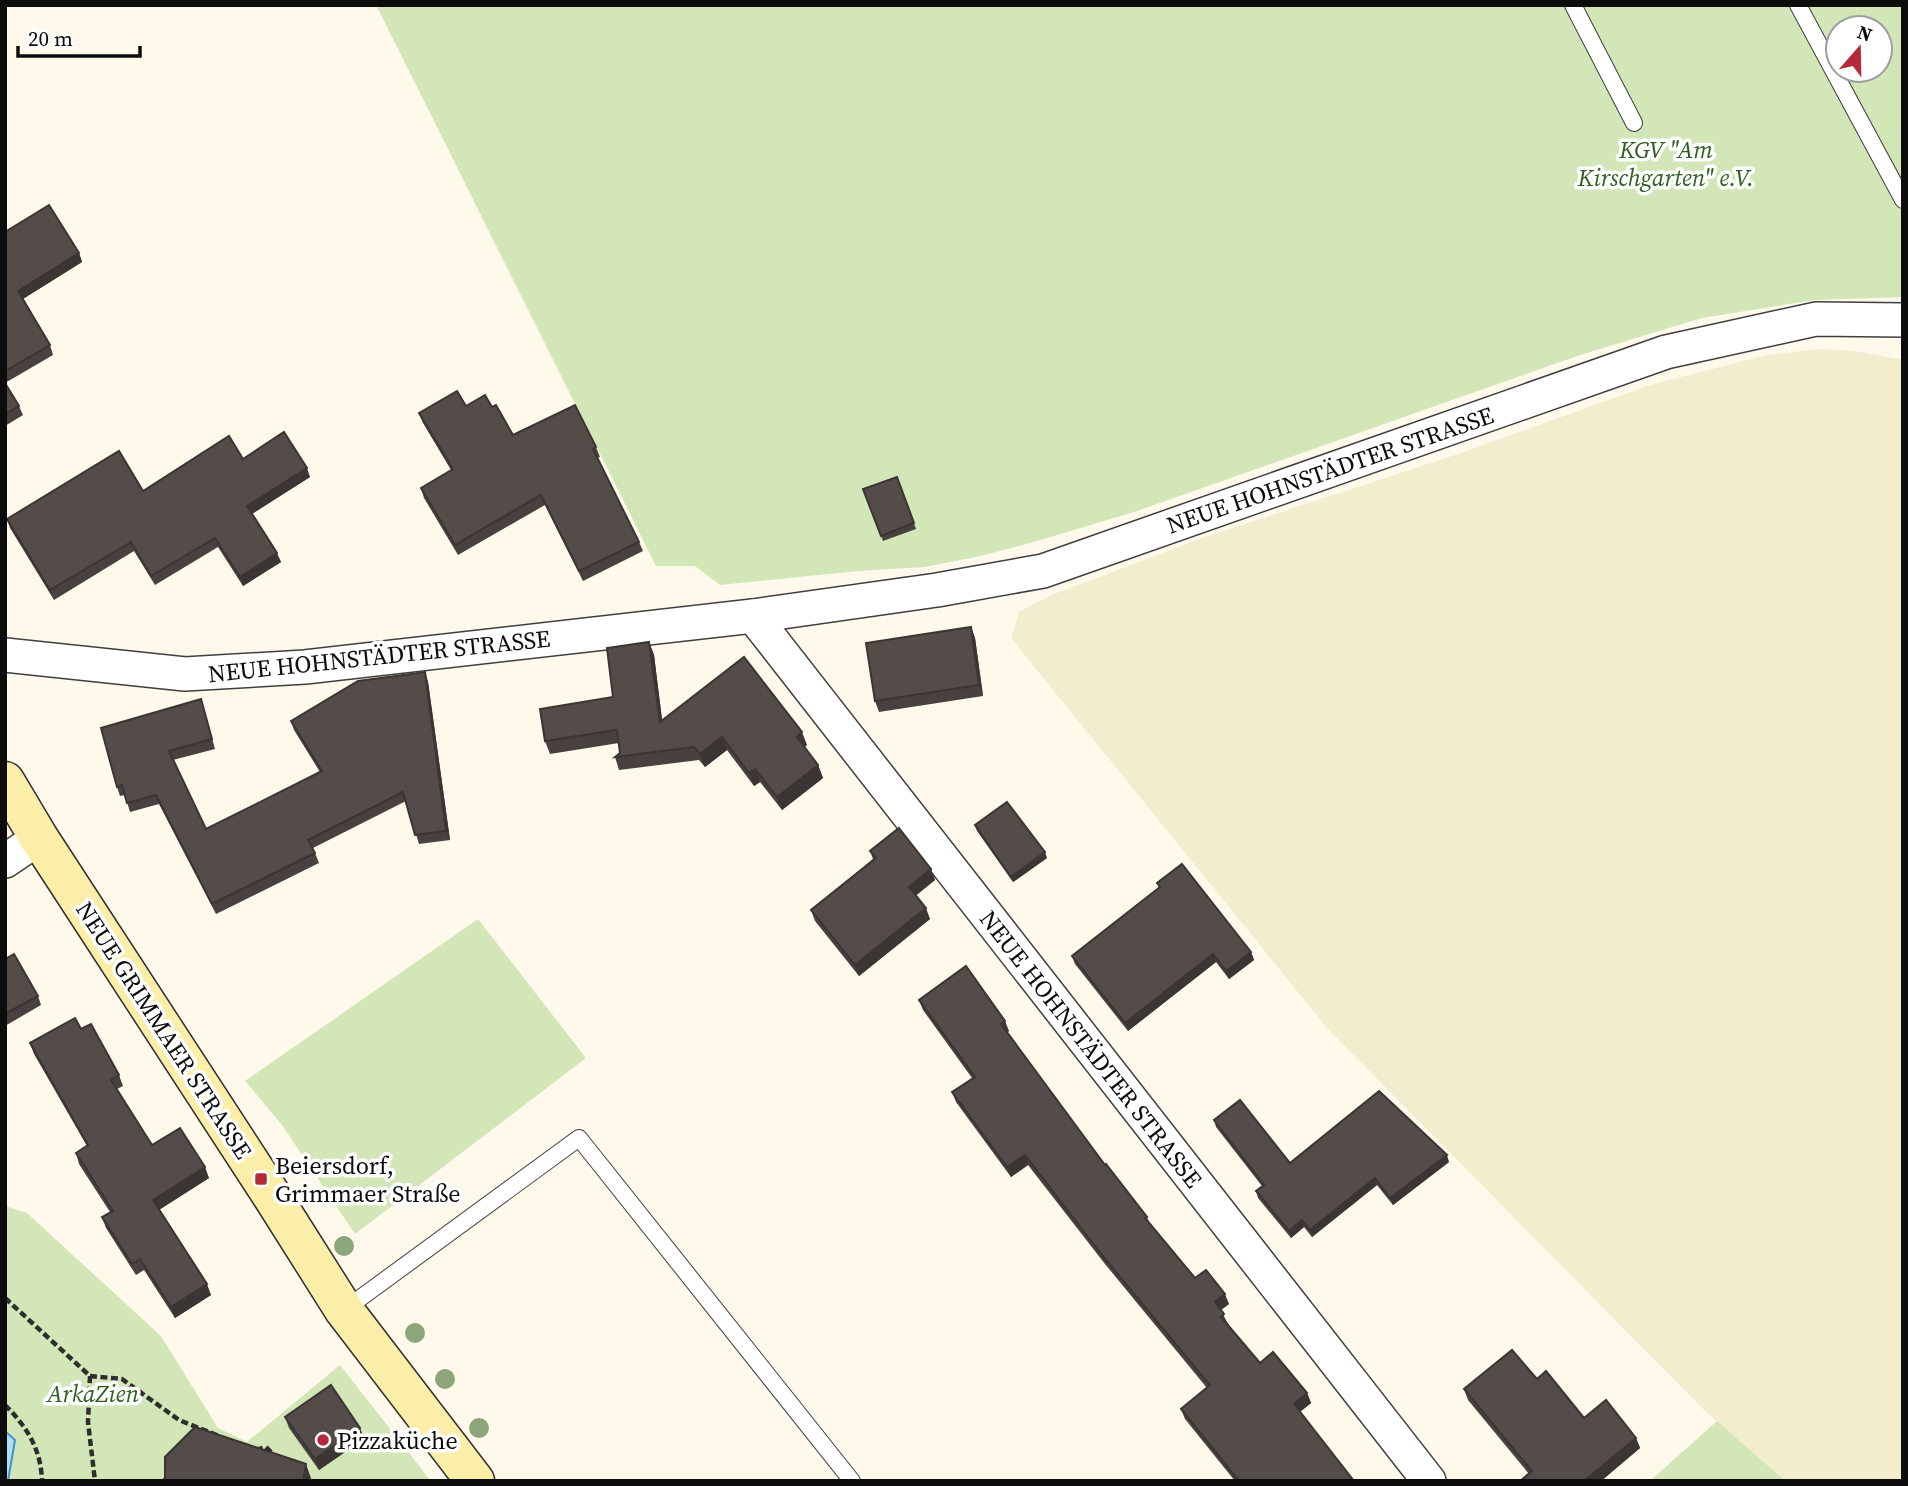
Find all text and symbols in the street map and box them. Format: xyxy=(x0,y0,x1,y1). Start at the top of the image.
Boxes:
scale bar xyxy=(18,14,140,58)
north arrow xyxy=(1824,14,1894,84)
text: N xyxy=(1854,18,1876,48)
text: 20 m xyxy=(28,24,73,53)
park label: KGV "Am Kirschgarten" e.V. xyxy=(1577,133,1754,194)
street label: NEUE HOHNSTÄDTER STRASSE xyxy=(1162,398,1498,542)
street label: NEUE HOHNSTÄDTER STRASSE xyxy=(206,622,552,690)
street label: NEUE GRIMMAER STRASSE xyxy=(68,895,260,1165)
street label: NEUE HOHNSTÄDTER STRASSE xyxy=(972,903,1210,1195)
place label: Beiersdorf, Grimmaer Straße xyxy=(275,1149,461,1210)
marker: Beiersdorf, Grimmaer Straße xyxy=(253,1171,269,1187)
park label: ArkaZien xyxy=(45,1377,140,1410)
place label: Pizzaküche xyxy=(337,1424,458,1457)
marker: Pizzaküche xyxy=(315,1432,331,1448)

